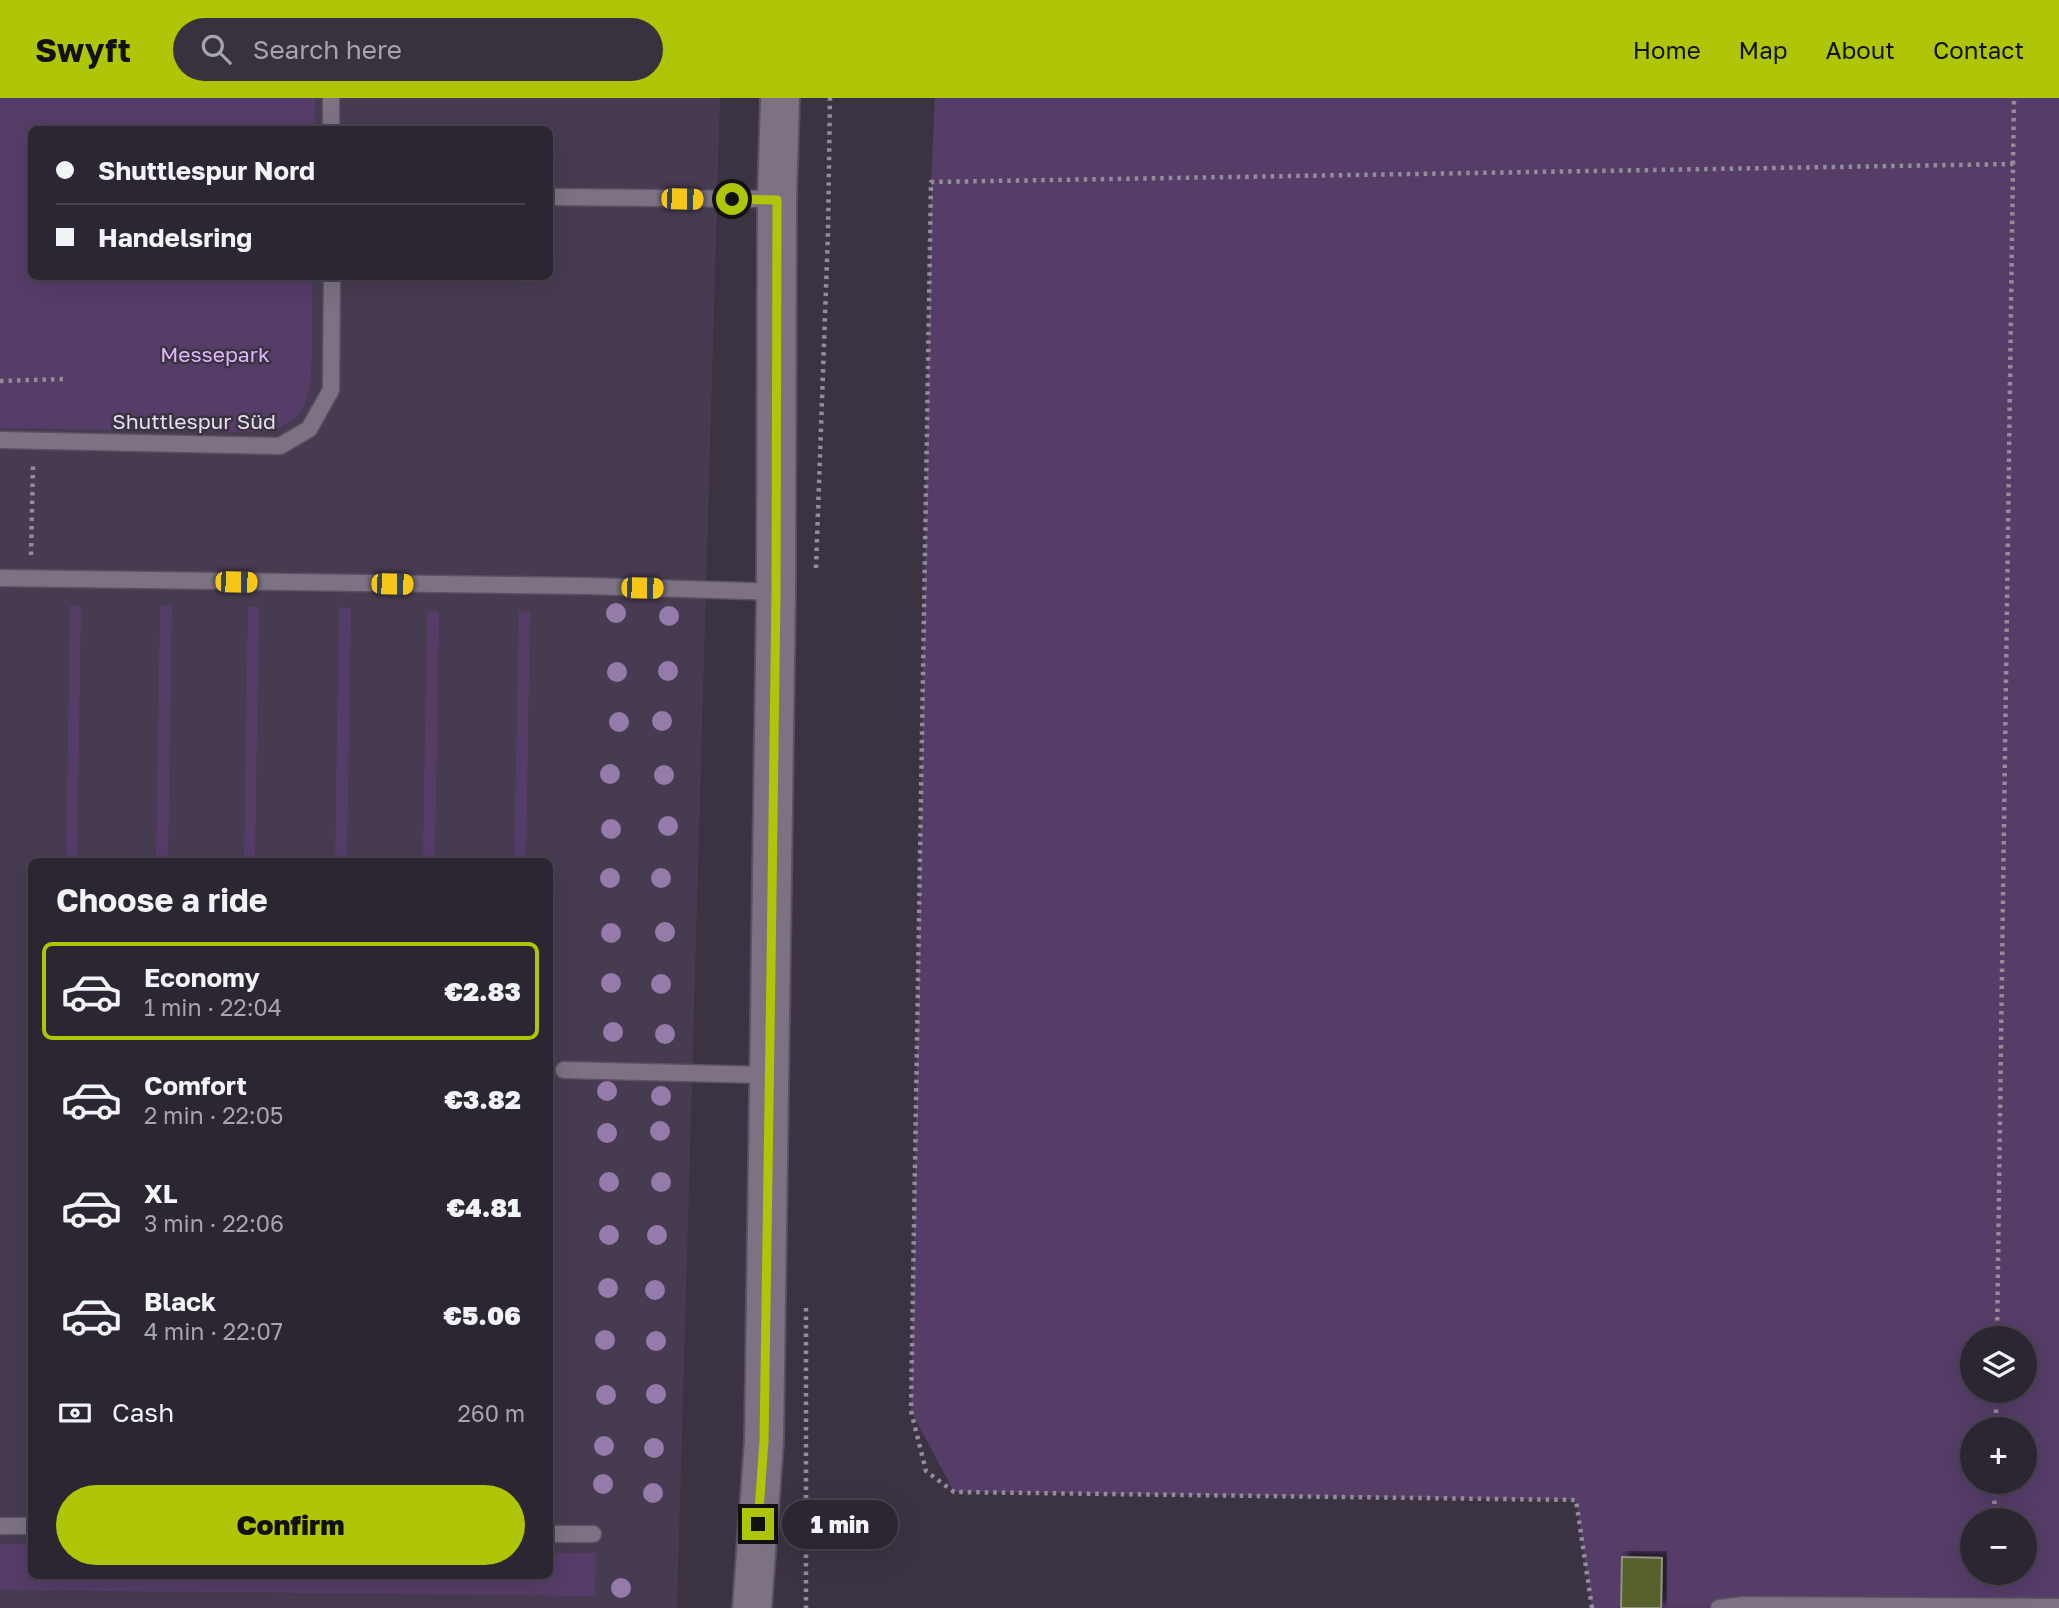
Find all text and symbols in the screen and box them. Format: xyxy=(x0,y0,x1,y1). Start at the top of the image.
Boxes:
search box xyxy=(173,18,663,81)
text: Swyft xyxy=(35,30,131,69)
icon: search xyxy=(197,30,235,68)
text: Search here xyxy=(253,34,402,65)
text: Home xyxy=(1633,35,1701,64)
text: Map xyxy=(1739,35,1788,64)
text: About xyxy=(1826,35,1895,64)
text: Contact xyxy=(1933,35,2024,64)
text: Shuttlespur Nord xyxy=(98,155,315,186)
route start xyxy=(716,183,748,215)
car xyxy=(661,188,704,210)
text: Handelsring xyxy=(98,222,252,253)
park label: Messepark xyxy=(160,341,270,367)
street label: Shuttlespur Süd xyxy=(112,408,276,434)
car xyxy=(215,571,258,593)
car xyxy=(371,573,414,595)
car xyxy=(621,577,664,599)
text: Choose a ride xyxy=(56,881,268,919)
icon: car xyxy=(60,960,123,1023)
text: Economy xyxy=(144,962,260,993)
text: €2.83 xyxy=(444,976,521,1007)
text: 1 min · 22:04 xyxy=(144,993,282,1021)
icon: car xyxy=(60,1068,123,1131)
text: Comfort xyxy=(144,1070,247,1101)
text: €3.82 xyxy=(444,1084,521,1115)
text: 2 min · 22:05 xyxy=(144,1101,283,1129)
icon: car xyxy=(60,1176,123,1239)
text: XL xyxy=(144,1178,178,1209)
text: €4.81 xyxy=(446,1192,521,1223)
text: 3 min · 22:06 xyxy=(144,1209,284,1237)
icon: car xyxy=(60,1284,123,1347)
text: Black xyxy=(144,1286,216,1317)
text: €5.06 xyxy=(443,1300,521,1331)
text: 4 min · 22:07 xyxy=(144,1317,283,1345)
map controls xyxy=(1960,1326,2037,1585)
button: layers xyxy=(1960,1326,2037,1403)
icon: cash xyxy=(56,1394,94,1432)
text: Cash xyxy=(112,1397,174,1428)
text: 260 m xyxy=(457,1399,525,1427)
button: + xyxy=(1960,1417,2037,1494)
button: Confirm xyxy=(56,1485,525,1565)
callout: 1 min xyxy=(782,1500,898,1548)
route end xyxy=(742,1508,774,1540)
button: − xyxy=(1960,1508,2037,1585)
text: 1 min xyxy=(811,1510,869,1538)

